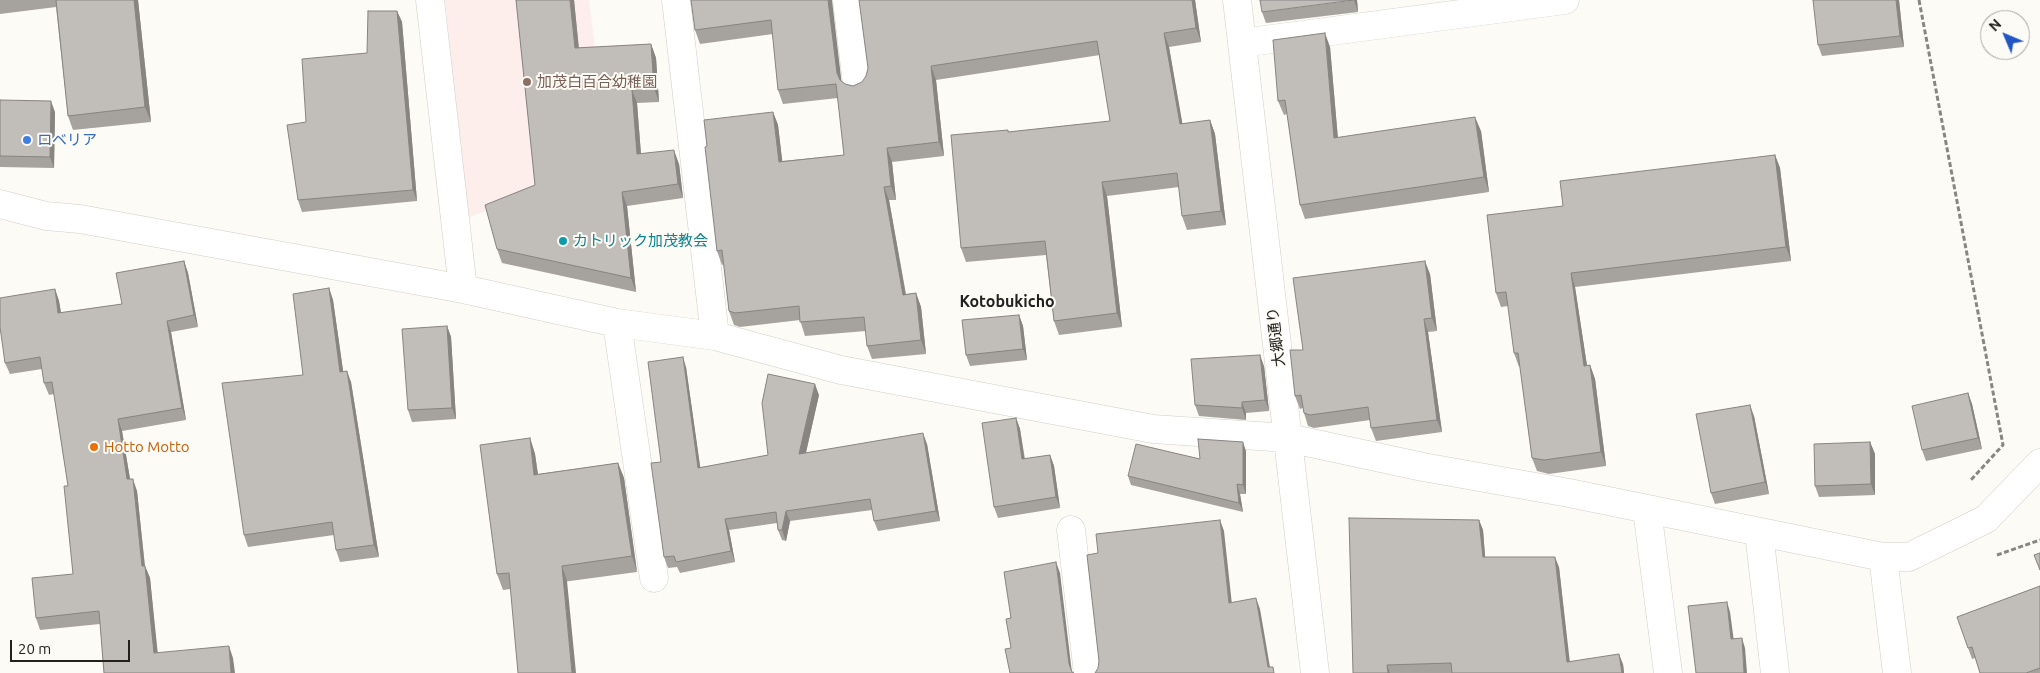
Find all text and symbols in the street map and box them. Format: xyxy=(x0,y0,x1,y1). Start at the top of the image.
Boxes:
north arrow xyxy=(1980,10,2030,60)
text: N xyxy=(1986,16,2004,34)
place label: 加茂白百合幼稚園 xyxy=(537,73,657,91)
marker: 加茂白百合幼稚園 xyxy=(521,76,533,88)
place label: ロベリア xyxy=(37,131,97,149)
marker: ロベリア xyxy=(21,134,33,146)
place label: カトリック加茂教会 xyxy=(573,232,708,250)
marker: カトリック加茂教会 xyxy=(557,235,569,247)
district label: Kotobukicho xyxy=(959,292,1055,312)
street label: 大郷通り xyxy=(1263,306,1289,368)
place label: Hotto Motto xyxy=(104,438,190,456)
marker: Hotto Motto xyxy=(88,441,100,453)
scale bar xyxy=(12,630,132,662)
text: 20 m xyxy=(18,640,51,657)

